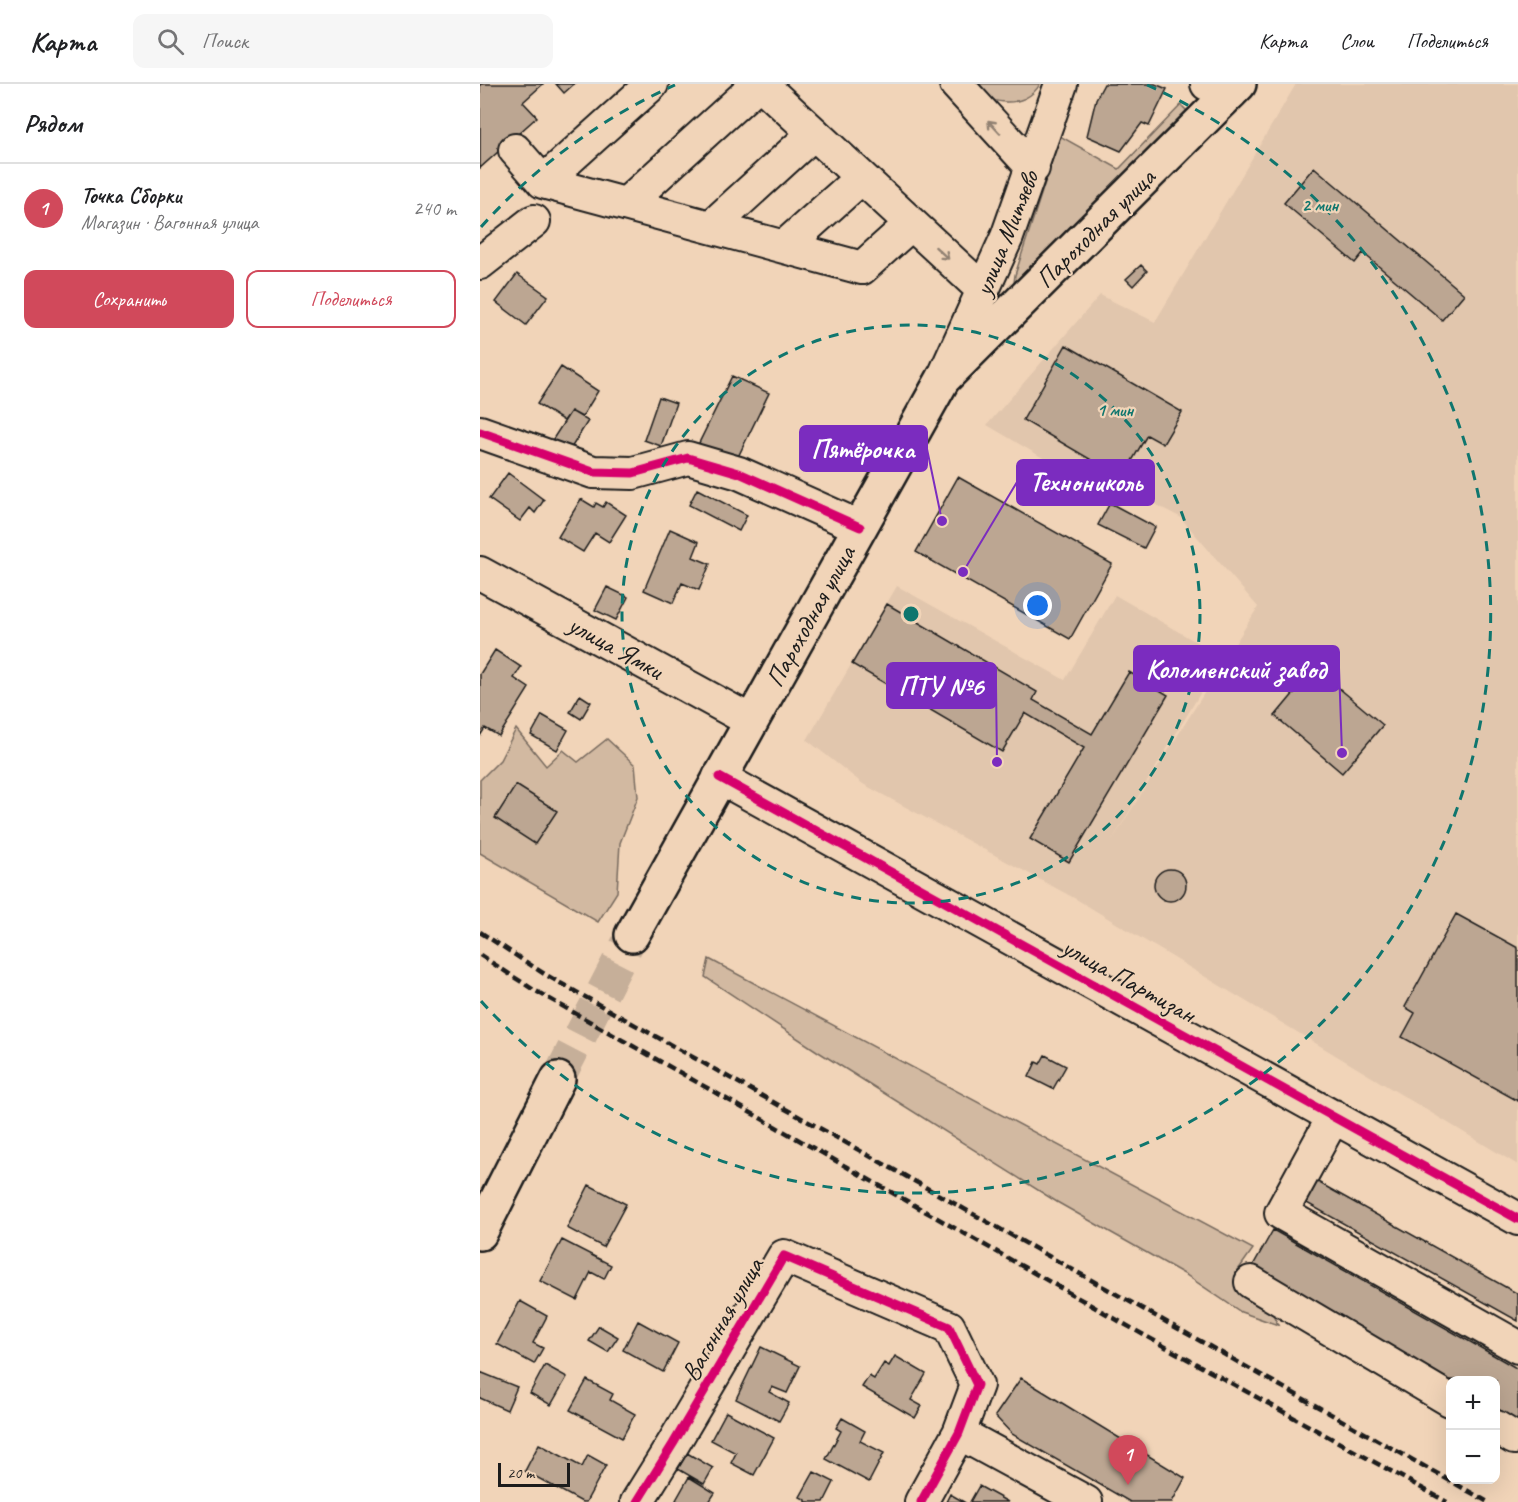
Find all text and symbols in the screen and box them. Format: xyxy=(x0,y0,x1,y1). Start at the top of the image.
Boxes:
search box xyxy=(133,14,553,68)
text: Карта xyxy=(30,24,97,59)
icon: search xyxy=(154,25,187,58)
text: Поиск xyxy=(202,27,248,55)
text: Карта xyxy=(1259,28,1307,54)
text: Слои xyxy=(1340,28,1374,54)
text: Поделиться xyxy=(1407,28,1488,54)
text: Рядом xyxy=(24,107,82,140)
one-way arrow xyxy=(987,119,1001,134)
street label: Пароходная улица xyxy=(1028,160,1163,295)
street label: улица Митяево xyxy=(966,164,1047,302)
text: Точка Сборки xyxy=(81,182,181,210)
text: 2 мин xyxy=(1302,194,1339,216)
text: 1 xyxy=(39,196,48,221)
text: 240 m xyxy=(413,196,456,221)
text: Магазин · Вагонная улица xyxy=(81,210,258,235)
one-way arrow xyxy=(934,246,949,260)
button: Сохранить xyxy=(24,270,234,328)
button: Поделиться xyxy=(246,270,456,328)
text: 1 мин xyxy=(1097,399,1134,421)
callout: Пятёрочка xyxy=(800,426,927,471)
text: Пятёрочка xyxy=(811,432,917,466)
callout: Технониколь xyxy=(1017,460,1154,505)
text: Технониколь xyxy=(1029,465,1144,499)
street label: Пароходная улица xyxy=(758,539,863,693)
your location xyxy=(1023,591,1052,620)
centre of rings xyxy=(901,604,921,624)
street label: улица Ямки xyxy=(561,607,670,688)
callout: Коломенский завод xyxy=(1134,646,1339,691)
text: Коломенский завод xyxy=(1146,652,1328,687)
callout: ПТУ №6 xyxy=(887,663,996,708)
text: ПТУ №6 xyxy=(899,669,986,703)
street label: улица Партизан xyxy=(1055,929,1203,1032)
street label: Вагонная улица xyxy=(674,1250,772,1387)
map controls xyxy=(1446,1376,1500,1484)
button: + xyxy=(1446,1376,1500,1430)
button: − xyxy=(1446,1430,1500,1484)
pin: 1 xyxy=(1108,1436,1148,1485)
scale bar xyxy=(498,1460,570,1488)
text: 20 m xyxy=(507,1463,534,1483)

